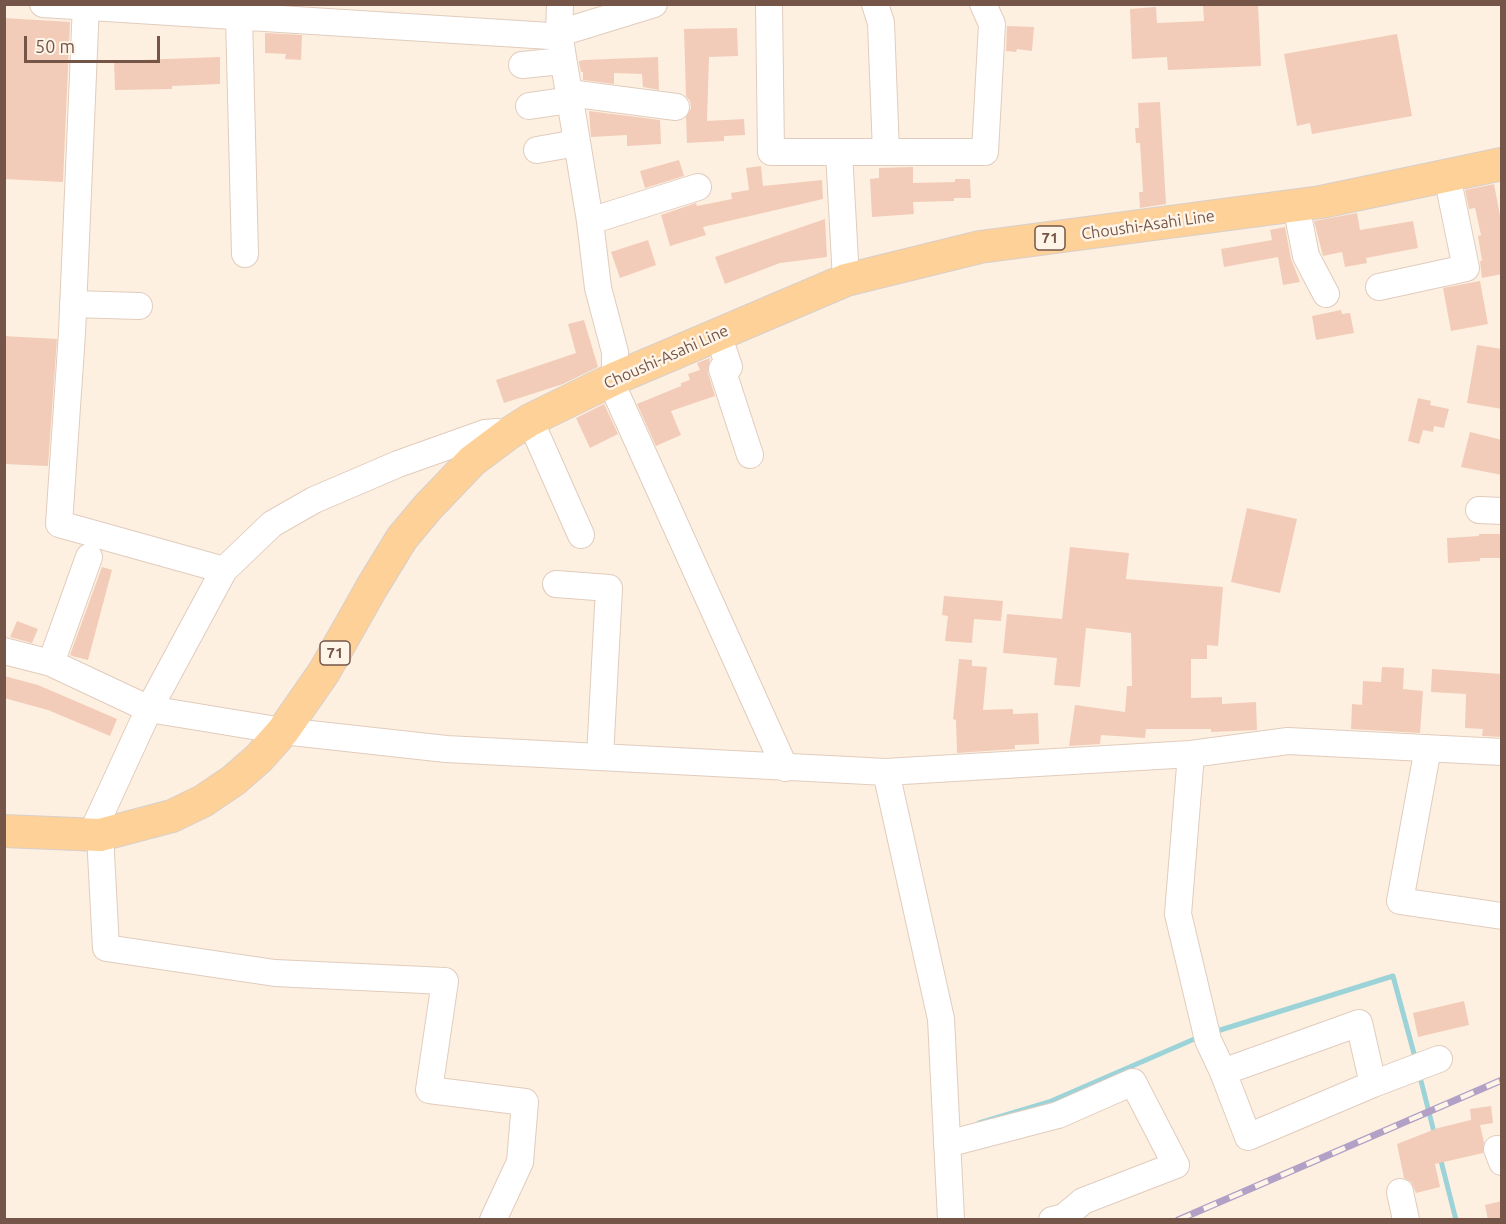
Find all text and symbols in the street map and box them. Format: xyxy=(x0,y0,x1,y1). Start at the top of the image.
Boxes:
scale bar xyxy=(27,24,164,62)
text: 50 m xyxy=(35,36,75,56)
street label: Choushi-Asahi Line xyxy=(1080,206,1216,244)
road number: 71 xyxy=(1035,226,1065,250)
street label: Choushi-Asahi Line xyxy=(601,321,731,393)
road number: 71 xyxy=(320,641,350,665)

